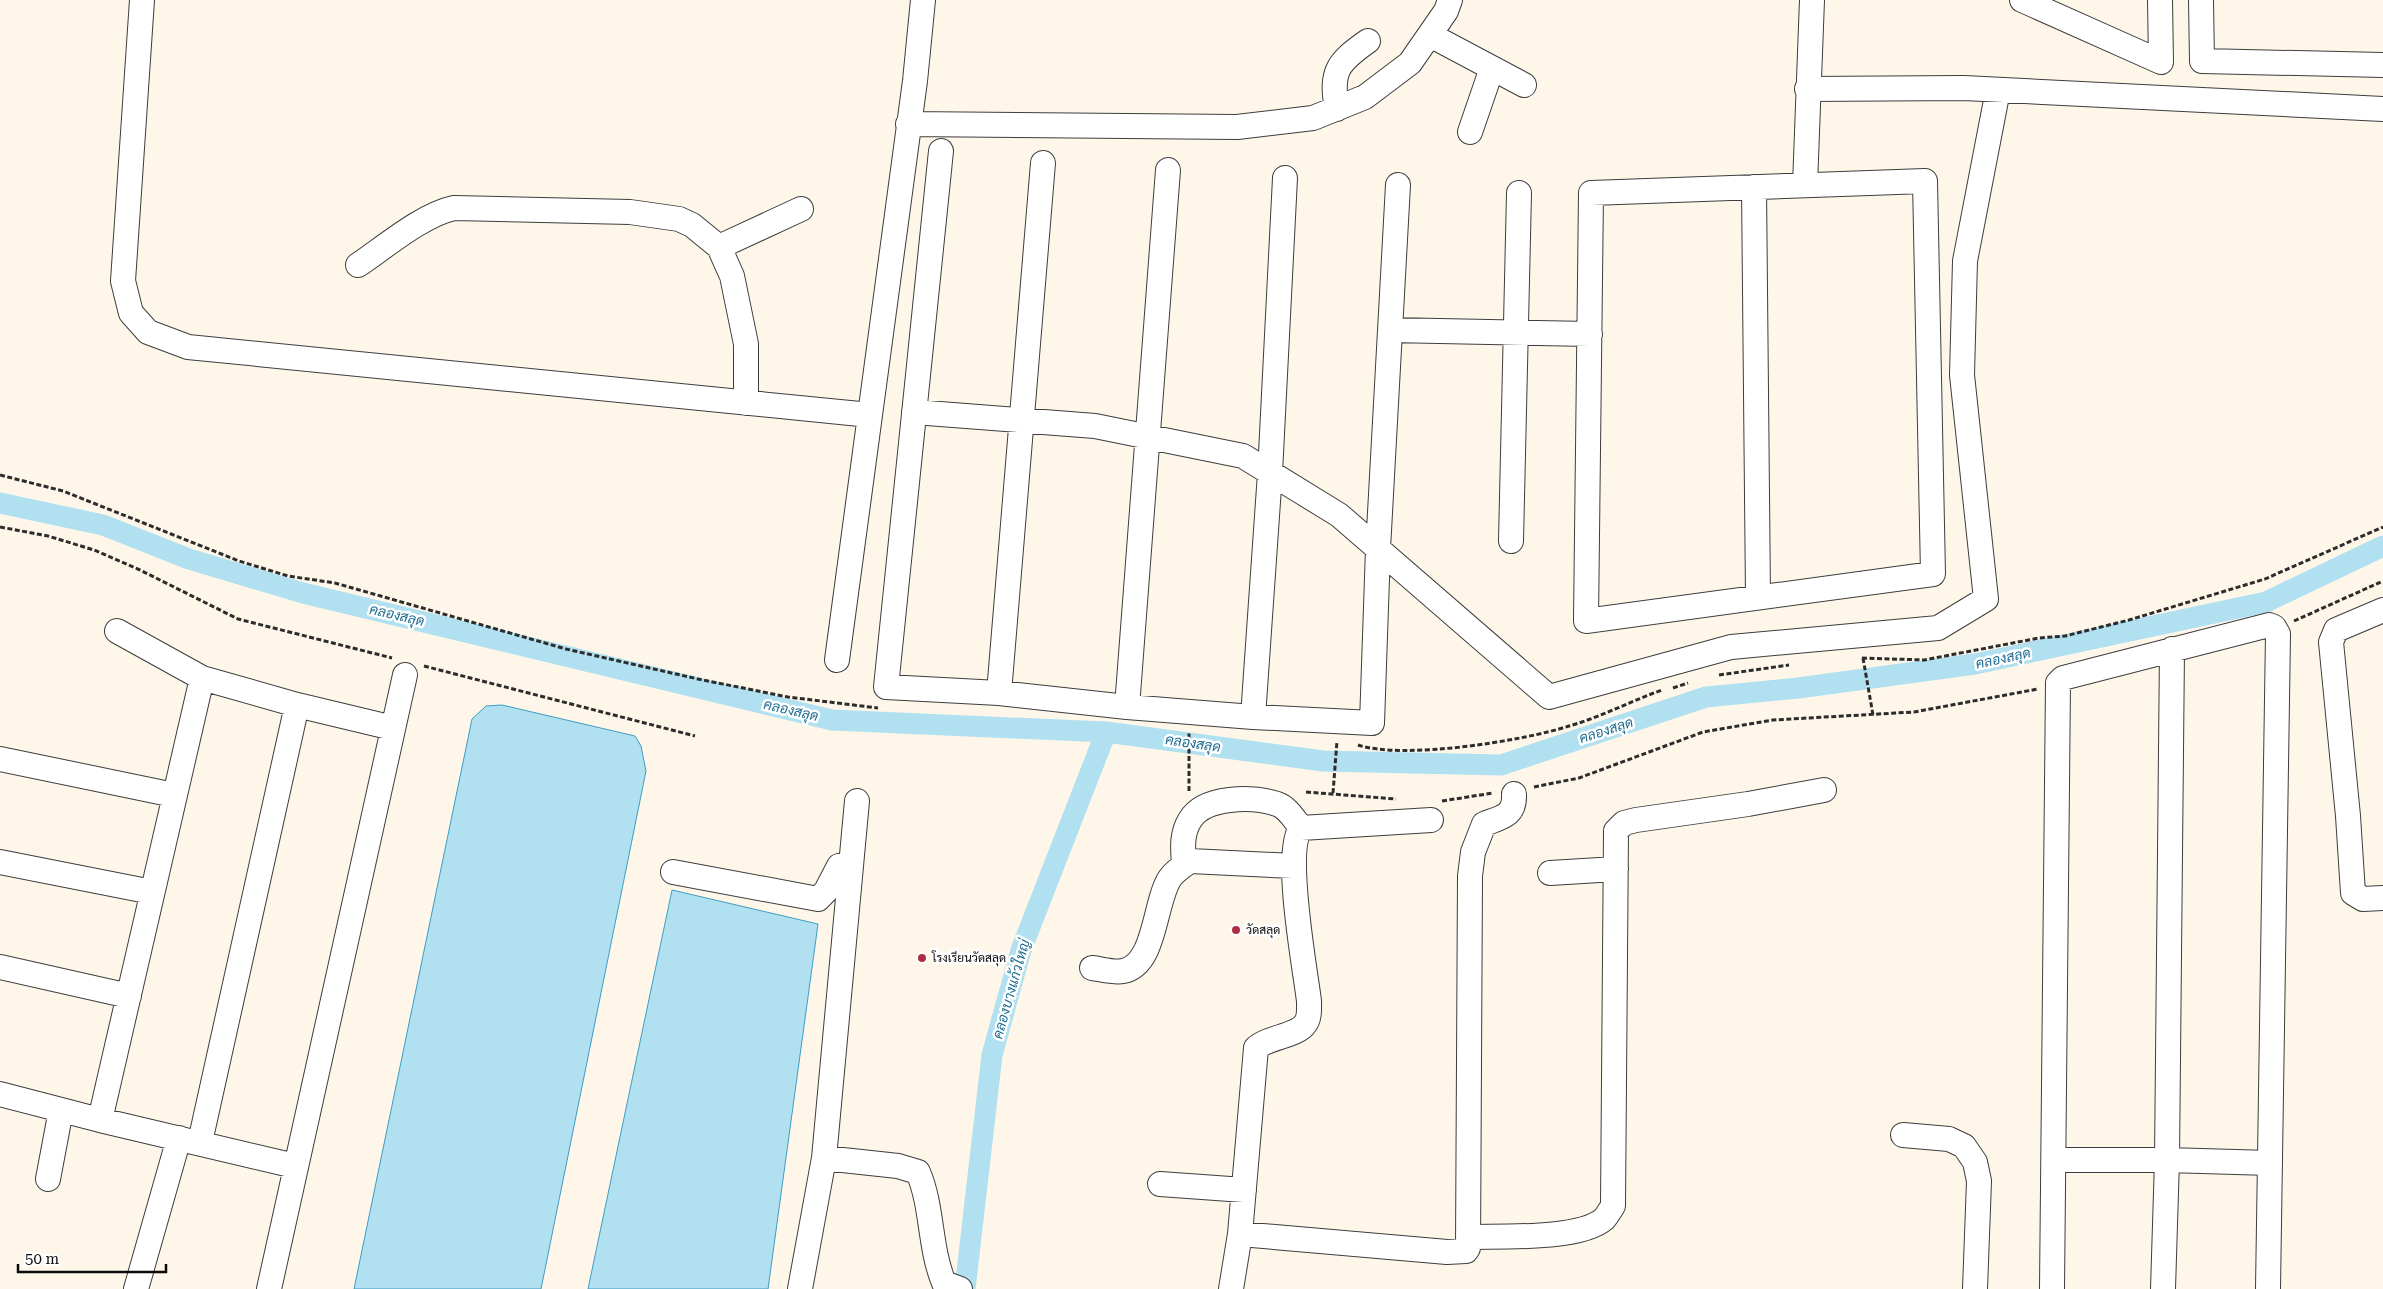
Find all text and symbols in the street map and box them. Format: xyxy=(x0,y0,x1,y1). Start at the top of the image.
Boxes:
water label: คลองสลุด xyxy=(368,601,426,631)
water label: คลองสลุด xyxy=(1974,644,2032,674)
water label: คลองสลุด xyxy=(762,696,820,726)
water label: คลองสลุด xyxy=(1577,714,1636,748)
water label: คลองสลุด xyxy=(1164,731,1222,757)
place label: วัดสลุด xyxy=(1246,923,1280,939)
marker: วัดสลุด xyxy=(1230,924,1242,936)
water label: คลองบางแก้วใหญ่ xyxy=(989,936,1034,1041)
place label: โรงเรียนวัดสลุด xyxy=(931,950,1006,967)
marker: โรงเรียนวัดสลุด xyxy=(916,952,928,964)
scale bar xyxy=(18,1242,165,1274)
text: 50 m xyxy=(25,1250,60,1268)

